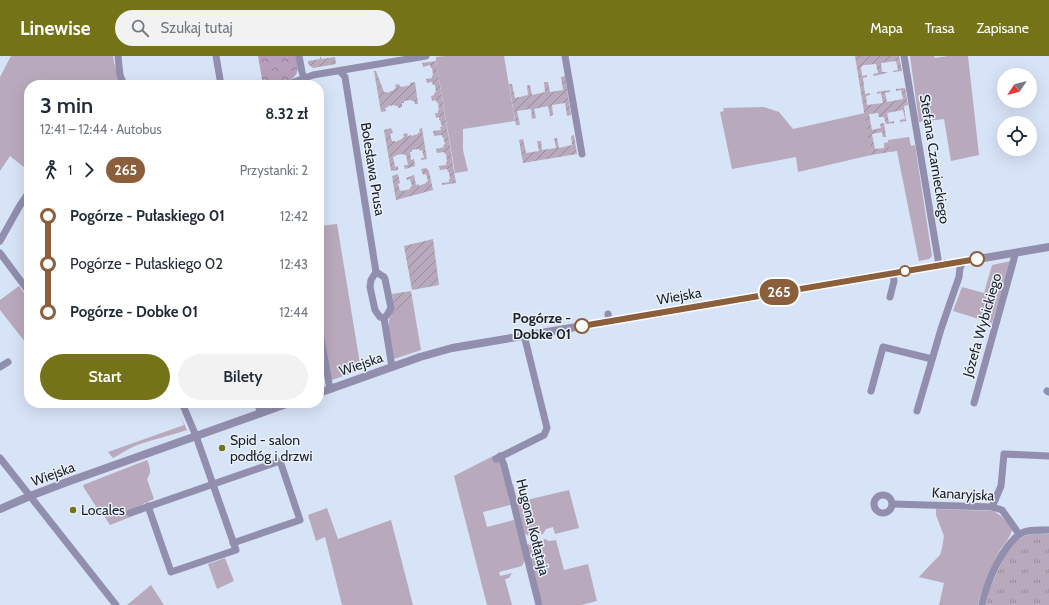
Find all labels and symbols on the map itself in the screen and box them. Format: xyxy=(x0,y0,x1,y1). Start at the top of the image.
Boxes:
north arrow xyxy=(997,68,1037,108)
street label: Stefana Czarnieckiego xyxy=(916,93,954,225)
street label: Bolesława Prusa xyxy=(357,121,389,217)
unlabelled marker xyxy=(969,251,985,267)
unlabelled marker xyxy=(899,265,911,277)
street label: Józefa Wybickiego xyxy=(958,271,1006,380)
line badge: 265 xyxy=(756,279,802,305)
street label: Wiejska xyxy=(655,283,703,309)
place label: Pogórze - Dobke 01 xyxy=(513,309,571,343)
marker: Pogórze - Dobke 01 xyxy=(574,318,590,334)
street label: Wiejska xyxy=(337,348,385,380)
place label: Spid - salon podłóg i drzwi xyxy=(230,431,312,465)
marker: Spid - salon podłóg i drzwi xyxy=(217,443,227,453)
street label: Wiejska xyxy=(29,458,77,490)
street label: Hugona Kołłątaja xyxy=(512,477,554,577)
street label: Kanaryjska xyxy=(931,483,995,505)
place label: Locales xyxy=(81,501,125,519)
marker: Locales xyxy=(68,505,78,515)

